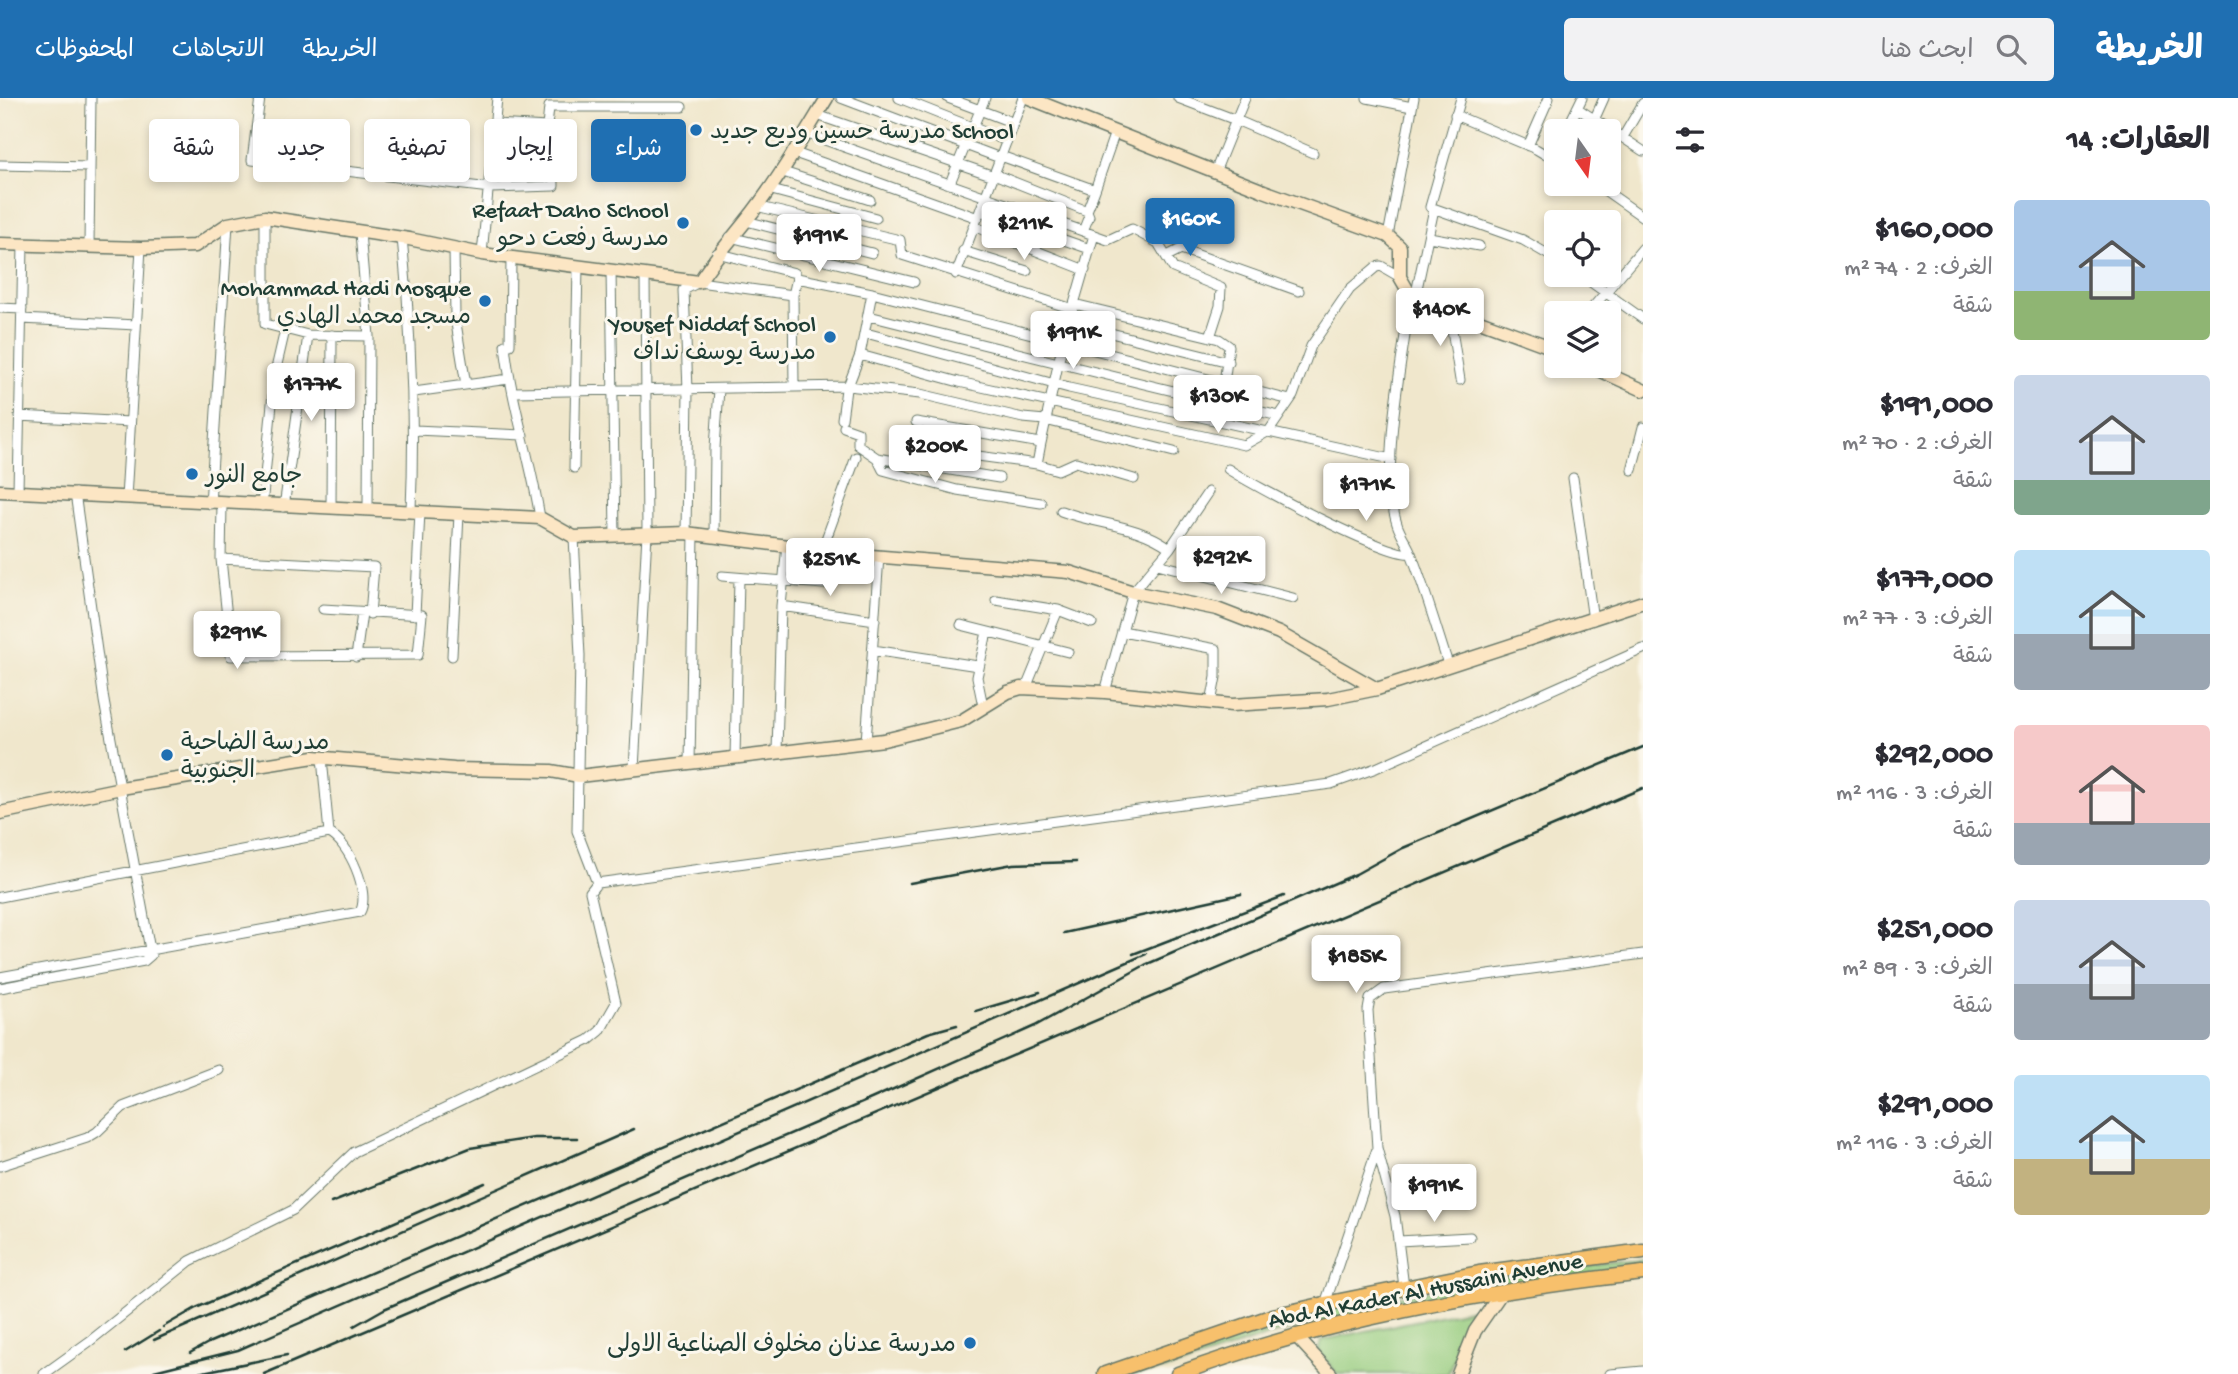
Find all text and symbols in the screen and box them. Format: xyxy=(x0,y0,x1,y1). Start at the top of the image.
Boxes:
search box xyxy=(1564,18,2054,81)
icon: search xyxy=(1992,30,2030,68)
text: الخريطة xyxy=(2096,33,2203,71)
text: المحفوظات xyxy=(35,37,134,66)
text: الاتجاهات xyxy=(172,37,265,66)
text: الخريطة xyxy=(303,37,377,66)
text: ابحث هنا xyxy=(1881,37,1974,68)
chip: شقة xyxy=(149,119,239,182)
chip: جديد xyxy=(253,119,350,182)
chip: تصفية xyxy=(364,119,470,182)
chip: إيجار xyxy=(484,119,577,182)
chip: شراء xyxy=(591,119,686,182)
place label: مدرسة حسين وديع جديد School xyxy=(710,119,1014,148)
north arrow xyxy=(1544,119,1620,196)
map controls xyxy=(1544,119,1621,378)
icon: filters xyxy=(1671,121,1709,159)
marker: مدرسة حسين وديع جديد School xyxy=(688,122,704,138)
text: العقارات: 14 xyxy=(2067,125,2210,160)
place label: Refaat Daho School مدرسة رفعت دحو xyxy=(472,198,669,255)
pin: $160K xyxy=(1141,198,1239,258)
pin: $211K xyxy=(975,202,1073,262)
text: $160K xyxy=(1161,207,1219,234)
button: locate xyxy=(1544,210,1621,287)
text: $211K xyxy=(998,211,1050,238)
pin: $191K xyxy=(770,214,868,274)
text: $160,000 xyxy=(1875,214,1993,249)
marker: Refaat Daho School مدرسة رفعت دحو xyxy=(675,215,691,231)
text: $191K xyxy=(792,223,846,250)
icon: home xyxy=(2070,228,2154,312)
text: الغرف: 2 · 74 m² xyxy=(1844,256,1993,283)
place label: Mohammad Hadi Mosque مسجد محمد الهادي xyxy=(221,276,472,333)
pin: $140K xyxy=(1391,288,1489,348)
marker: Mohammad Hadi Mosque مسجد محمد الهادي xyxy=(477,293,493,309)
text: شقة xyxy=(1953,294,1993,321)
text: $140K xyxy=(1412,297,1468,324)
button: layers xyxy=(1544,301,1621,378)
place label: Yousef Niddaf School مدرسة يوسف نداف xyxy=(607,312,816,369)
pin: $191K xyxy=(1024,312,1122,371)
text: $191K xyxy=(1046,320,1100,347)
marker: Yousef Niddaf School مدرسة يوسف نداف xyxy=(822,329,838,345)
pin: $177K xyxy=(262,364,360,423)
text: $177K xyxy=(283,372,339,399)
pin: $130K xyxy=(1169,376,1267,435)
text: $130K xyxy=(1189,384,1247,411)
text: $191,000 xyxy=(1880,389,1993,424)
icon: home xyxy=(2070,403,2154,487)
pin: $200K xyxy=(886,426,984,485)
text: الغرف: 2 · 70 m² xyxy=(1842,431,1993,458)
text: $200K xyxy=(905,434,965,461)
place label: جامع النور xyxy=(204,463,302,492)
pin: $171K xyxy=(1317,464,1415,523)
marker: جامع النور xyxy=(184,466,200,482)
text: شقة xyxy=(1953,469,1993,496)
text: $171K xyxy=(1339,472,1393,499)
pin: $292K xyxy=(1172,536,1270,596)
pin: $251K xyxy=(781,538,879,598)
text: $292K xyxy=(1192,545,1250,572)
text: $251K xyxy=(802,547,858,574)
text: $177,000 xyxy=(1876,564,1993,599)
icon: home xyxy=(2070,578,2154,662)
text: الغرف: 3 · 77 m² xyxy=(1842,606,1993,633)
pin: $291K xyxy=(188,612,286,671)
text: $291K xyxy=(209,620,265,647)
text: شقة xyxy=(1953,644,1993,671)
place label: مدرسة الضاحية الجنوبية xyxy=(181,730,329,787)
text: $292,000 xyxy=(1875,739,1993,774)
marker: مدرسة الضاحية الجنوبية xyxy=(159,747,175,763)
icon: home xyxy=(2070,753,2154,837)
text: الغرف: 3 · 116 m² xyxy=(1836,781,1993,808)
text: شقة xyxy=(1953,819,1993,846)
text: $251,000 xyxy=(1876,914,1993,949)
icon: home xyxy=(2070,928,2154,1012)
pin: $185K xyxy=(1307,936,1405,995)
text: $185K xyxy=(1328,944,1384,971)
text: الغرف: 3 · 89 m² xyxy=(1842,956,1993,983)
text: شقة xyxy=(1953,994,1993,1021)
text: $291,000 xyxy=(1877,1089,1993,1124)
icon: home xyxy=(2070,1103,2154,1187)
text: الغرف: 3 · 116 m² xyxy=(1836,1131,1993,1158)
pin: $191K xyxy=(1385,1164,1483,1224)
text: شقة xyxy=(1953,1169,1993,1196)
text: $191K xyxy=(1407,1173,1461,1200)
street label: Abd Al Kader Al Hussaini Avenue xyxy=(1266,1248,1586,1337)
place label: مدرسة عدنان مخلوف الصناعية الاولى xyxy=(607,1332,956,1361)
marker: مدرسة عدنان مخلوف الصناعية الاولى xyxy=(962,1335,978,1351)

